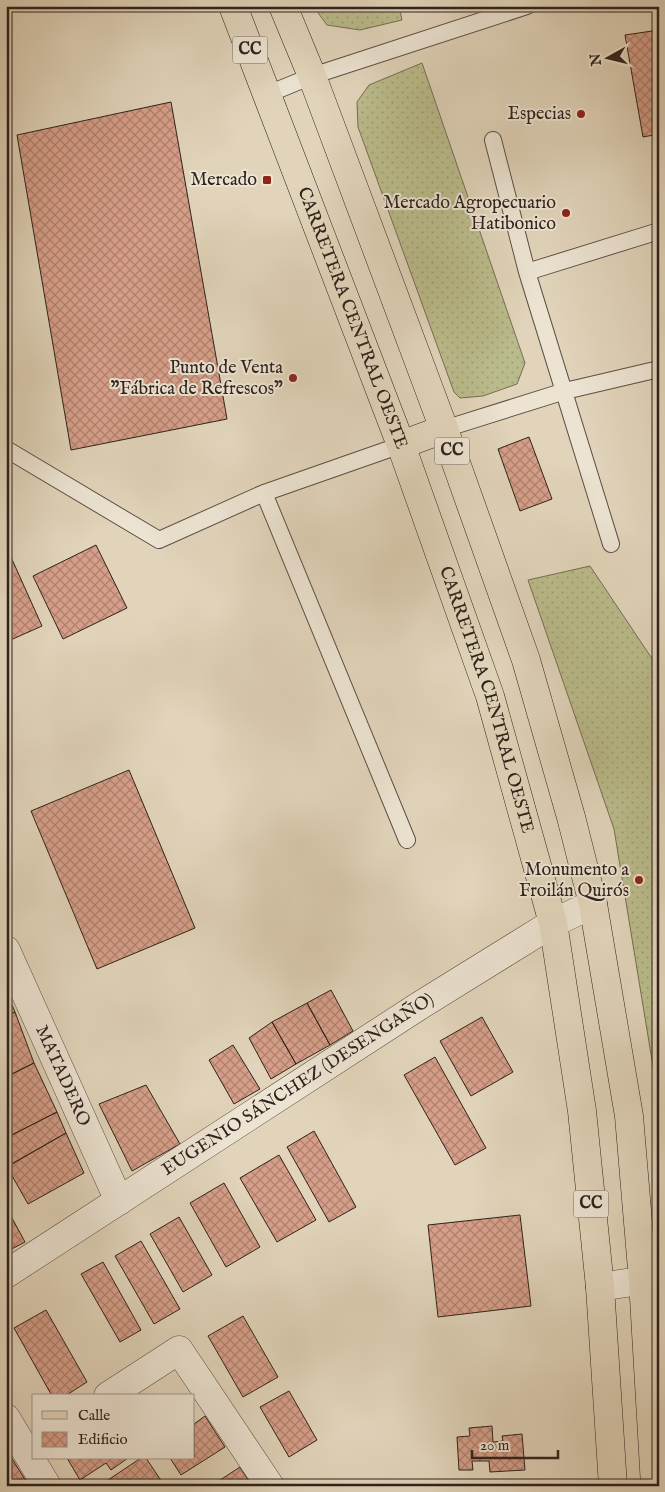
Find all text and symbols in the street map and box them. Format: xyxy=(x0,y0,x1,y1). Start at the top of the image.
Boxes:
north arrow xyxy=(582,32,632,82)
road number: CC xyxy=(232,36,268,64)
text: N xyxy=(586,52,606,68)
place label: Especias xyxy=(508,103,571,126)
marker: Especias xyxy=(575,108,587,120)
place label: Mercado xyxy=(191,169,257,192)
marker: Mercado xyxy=(261,174,273,186)
street label: CARRETERA CENTRAL OESTE xyxy=(292,184,413,452)
place label: Mercado Agropecuario Hatibonico xyxy=(383,192,556,236)
marker: Mercado Agropecuario Hatibonico xyxy=(560,207,572,219)
place label: Punto de Venta "Fábrica de Refrescos" xyxy=(111,357,283,401)
marker: Punto de Venta "Fábrica de Refrescos" xyxy=(287,372,299,384)
road number: CC xyxy=(434,438,470,464)
street label: CARRETERA CENTRAL OESTE xyxy=(433,563,539,836)
place label: Monumento a Froilán Quirós xyxy=(519,859,629,903)
marker: Monumento a Froilán Quirós xyxy=(633,874,645,886)
street label: EUGENIO SÁNCHEZ (DESENGAÑO) xyxy=(157,988,438,1181)
street label: MATADERO xyxy=(30,1022,95,1130)
road number: CC xyxy=(574,1190,608,1218)
legend xyxy=(32,1394,195,1460)
text: Calle xyxy=(78,1406,110,1425)
scale bar xyxy=(472,1427,559,1459)
text: Edificio xyxy=(78,1430,128,1449)
text: 20 m xyxy=(480,1436,510,1455)

